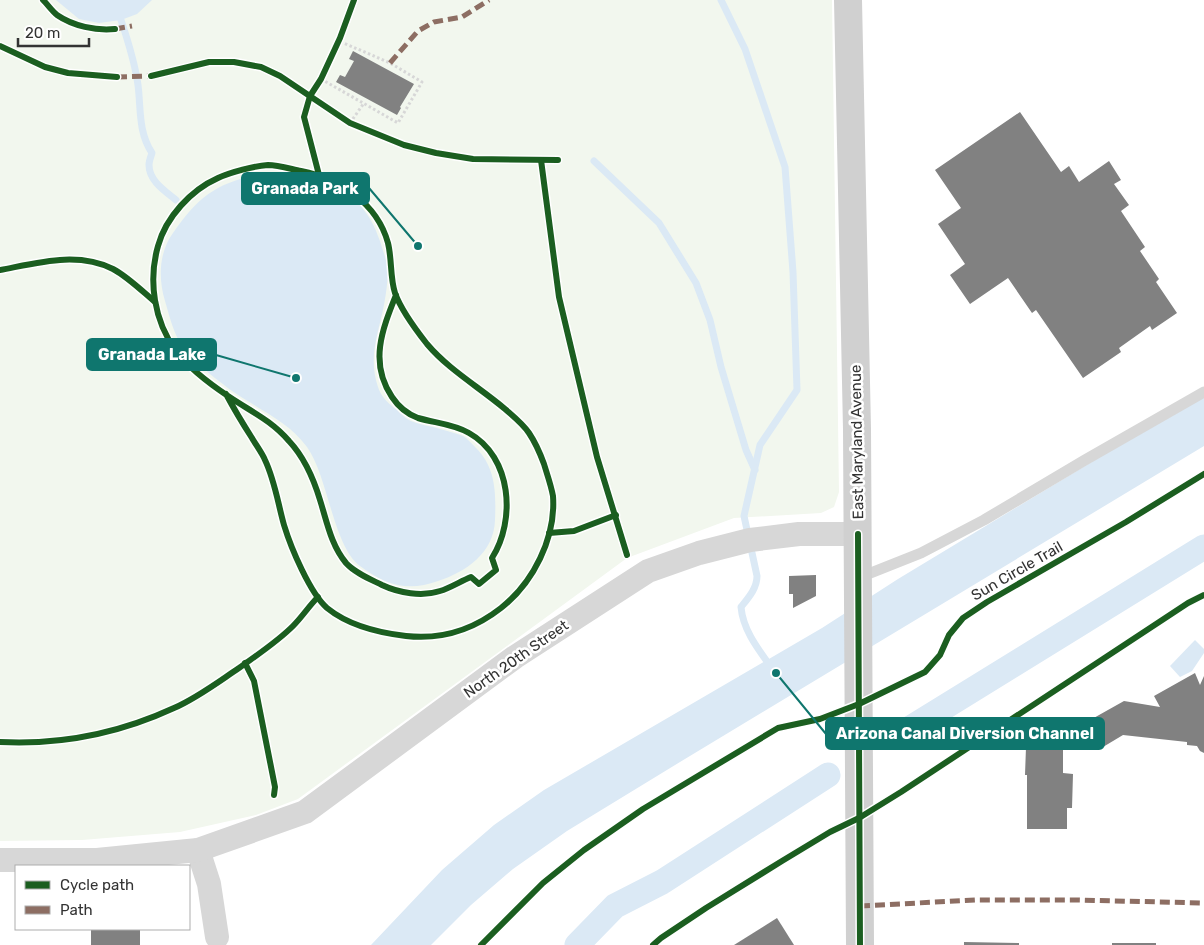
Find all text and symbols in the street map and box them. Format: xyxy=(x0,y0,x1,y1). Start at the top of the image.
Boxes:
scale bar xyxy=(18,15,89,47)
text: 20 m xyxy=(25,24,60,42)
callout: Granada Park xyxy=(242,173,369,204)
text: Granada Park xyxy=(251,179,359,198)
callout: Granada Lake xyxy=(87,339,216,370)
text: Granada Lake xyxy=(98,345,206,364)
street label: East Maryland Avenue xyxy=(847,365,867,519)
street label: Sun Circle Trail xyxy=(968,538,1066,604)
street label: North 20th Street xyxy=(460,616,572,702)
callout: Arizona Canal Diversion Channel xyxy=(826,718,1104,749)
text: Arizona Canal Diversion Channel xyxy=(836,724,1094,743)
legend xyxy=(15,865,190,930)
text: Cycle path xyxy=(60,876,134,894)
text: Path xyxy=(60,901,93,919)

